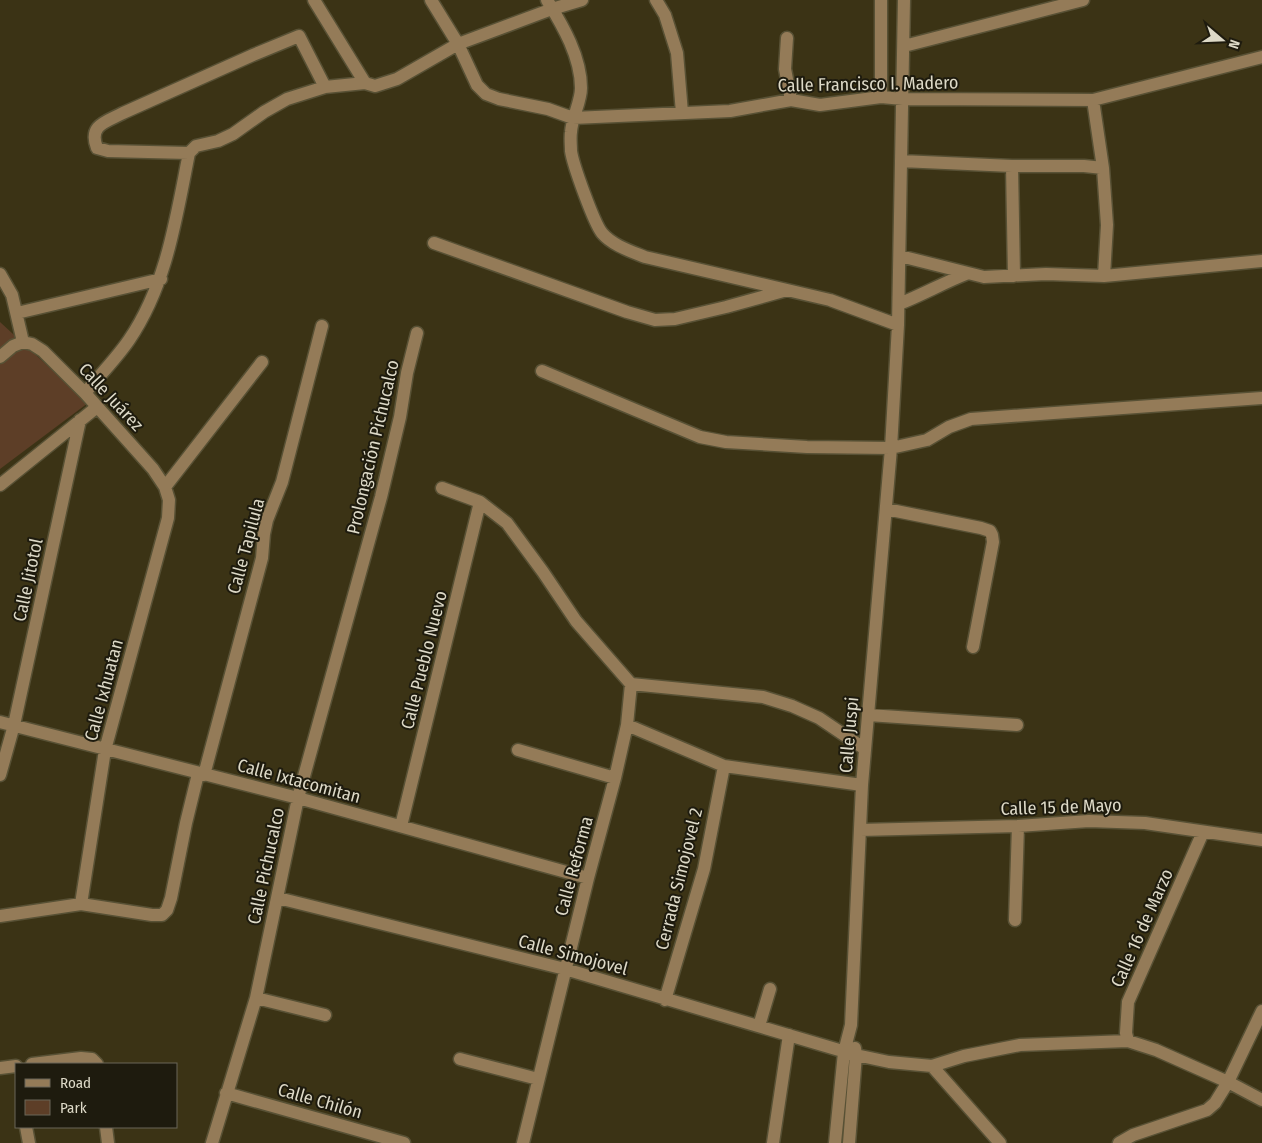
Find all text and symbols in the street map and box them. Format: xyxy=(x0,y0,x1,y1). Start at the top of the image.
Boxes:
north arrow xyxy=(1197,15,1247,65)
text: N xyxy=(1224,37,1243,51)
street label: Calle Francisco I. Madero xyxy=(778,71,958,97)
street label: Calle Juárez xyxy=(74,358,148,436)
street label: Prolongación Pichucalco xyxy=(342,358,404,536)
street label: Calle Tapilula xyxy=(223,496,269,596)
street label: Calle Jitotol xyxy=(8,536,48,624)
street label: Calle Pueblo Nuevo xyxy=(396,588,452,732)
street label: Calle Ixhuatan xyxy=(80,637,128,743)
street label: Calle Juspi xyxy=(835,696,863,774)
street label: Calle Ixtacomitan xyxy=(235,754,363,808)
street label: Calle 15 de Mayo xyxy=(1000,794,1122,820)
street label: Calle Pichucalco xyxy=(243,806,289,926)
street label: Cerrada Simojovel 2 xyxy=(651,806,707,952)
street label: Calle Reforma xyxy=(550,814,598,918)
street label: Calle 16 de Marzo xyxy=(1106,865,1178,991)
street label: Calle Simojovel xyxy=(516,930,630,980)
legend xyxy=(15,1063,178,1128)
text: Road xyxy=(60,1074,91,1092)
street label: Calle Chilón xyxy=(275,1078,365,1124)
text: Park xyxy=(60,1099,87,1117)

